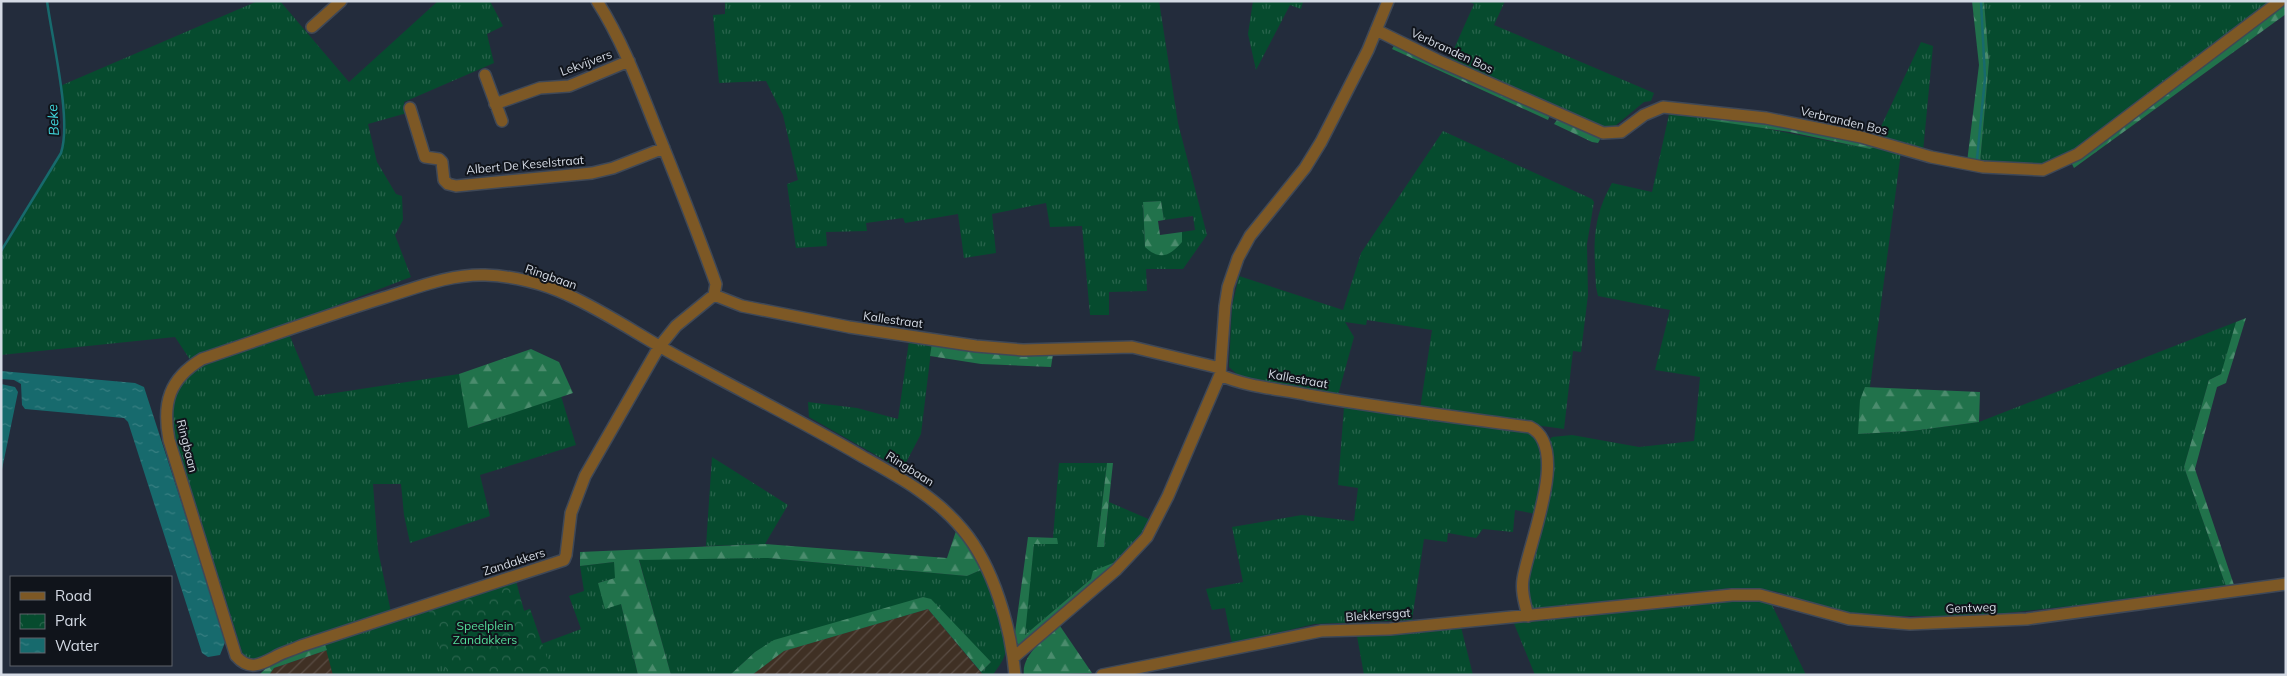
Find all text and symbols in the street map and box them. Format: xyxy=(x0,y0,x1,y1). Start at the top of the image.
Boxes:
street label: Verbranden Bos xyxy=(1409,25,1496,76)
street label: Lekvijvers xyxy=(558,46,614,79)
water label: Beke xyxy=(43,103,63,136)
street label: Verbranden Bos xyxy=(1799,103,1889,138)
street label: Albert De Keselstraat xyxy=(465,152,585,177)
street label: Ringbaan xyxy=(523,261,579,292)
street label: Kallestraat xyxy=(862,308,924,331)
street label: Kallestraat xyxy=(1267,366,1329,391)
street label: Ringbaan xyxy=(174,418,201,474)
street label: Ringbaan xyxy=(883,448,937,489)
street label: Zandakkers xyxy=(481,544,547,579)
legend xyxy=(10,576,172,666)
text: Road xyxy=(55,586,92,605)
street label: Gentweg xyxy=(1945,599,1997,616)
street label: Blekkersgat xyxy=(1345,605,1411,624)
text: Park xyxy=(55,611,87,630)
park label: Speelplein Zandakkers xyxy=(453,618,517,647)
text: Water xyxy=(55,636,99,655)

